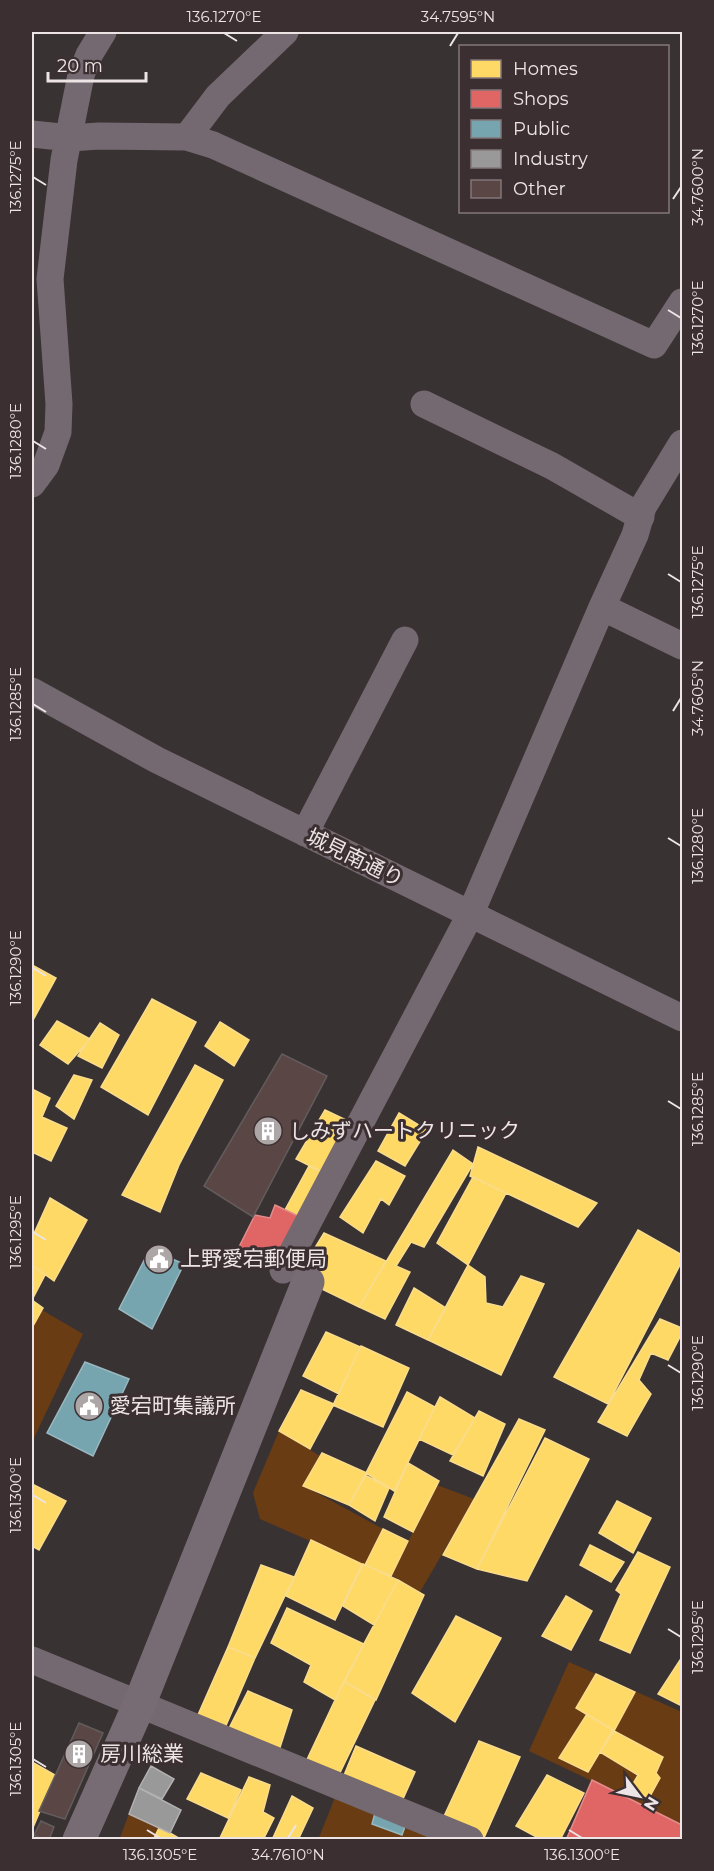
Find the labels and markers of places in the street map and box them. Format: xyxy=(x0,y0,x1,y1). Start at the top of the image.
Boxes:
building icon: しみずハートクリニック xyxy=(252,1115,284,1147)
place label: しみずハートクリニック xyxy=(289,1118,520,1143)
public building icon: 上野愛宕郵便局 xyxy=(143,1243,175,1275)
place label: 上野愛宕郵便局 xyxy=(180,1246,327,1271)
public building icon: 愛宕町集議所 xyxy=(73,1390,105,1422)
place label: 愛宕町集議所 xyxy=(110,1393,236,1418)
building icon: 房川総業 xyxy=(63,1738,95,1770)
place label: 房川総業 xyxy=(100,1741,184,1766)

